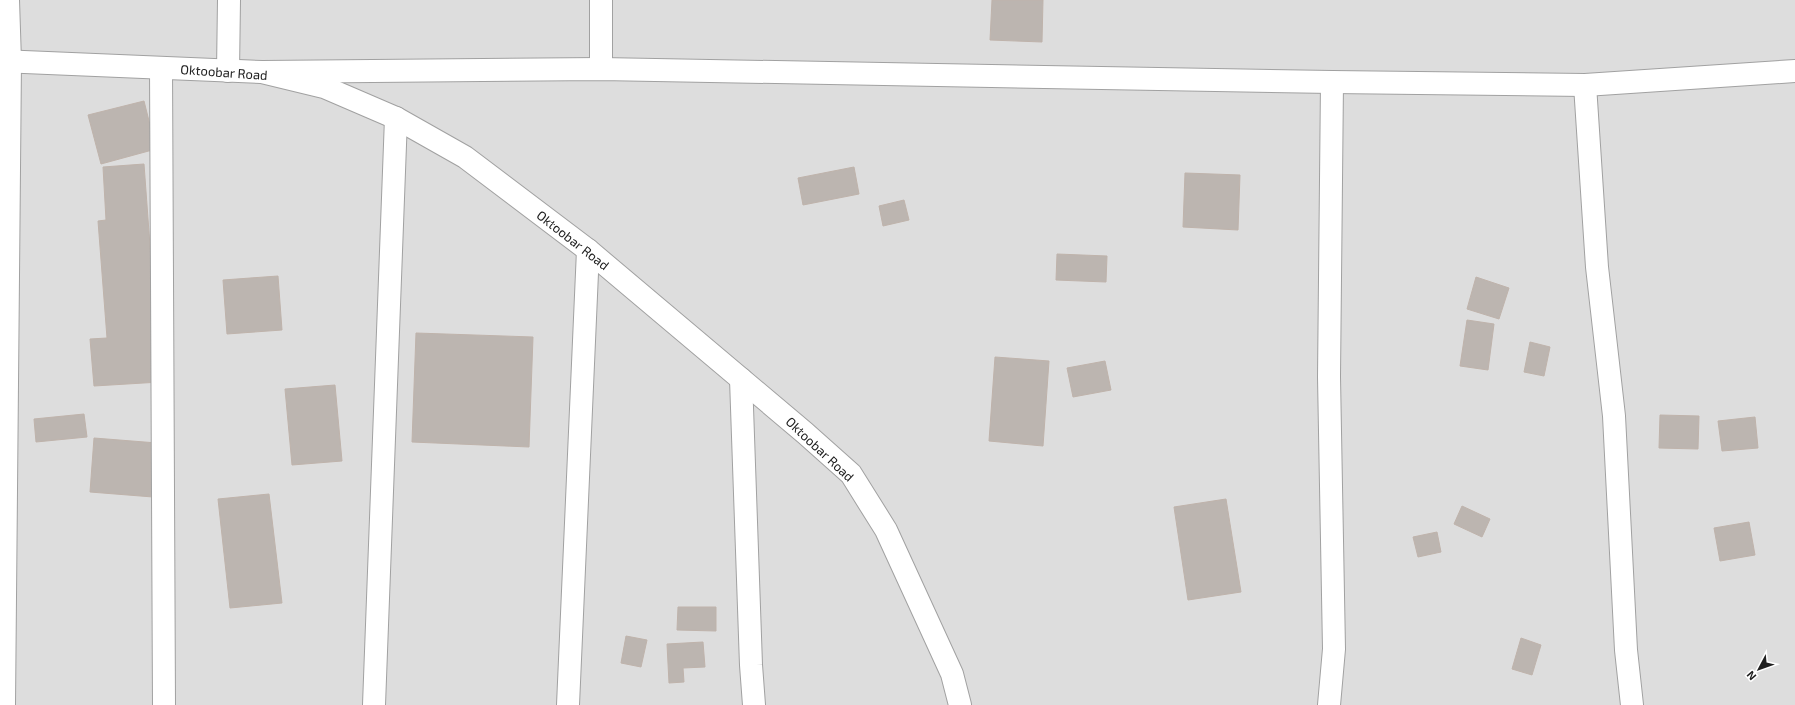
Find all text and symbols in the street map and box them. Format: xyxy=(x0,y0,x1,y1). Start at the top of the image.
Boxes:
street label: Oktoobar Road xyxy=(180,61,268,83)
street label: Oktoobar Road xyxy=(534,207,612,273)
street label: Oktoobar Road xyxy=(783,413,857,485)
north arrow xyxy=(1739,649,1779,689)
text: N xyxy=(1744,669,1759,683)

